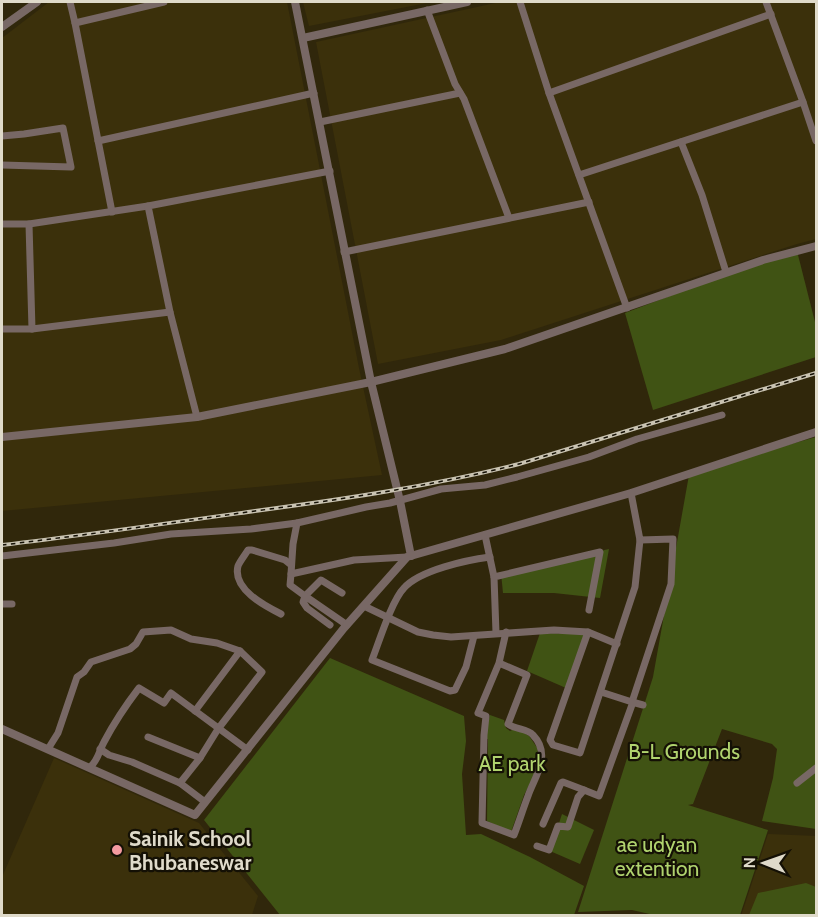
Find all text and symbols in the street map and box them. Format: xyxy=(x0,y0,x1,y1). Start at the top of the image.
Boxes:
park label: B-L Grounds xyxy=(628,739,740,764)
park label: AE park xyxy=(478,751,546,776)
place label: Sainik School Bhubaneswar xyxy=(129,826,251,875)
park label: ae udyan extention xyxy=(615,832,699,881)
north arrow xyxy=(734,833,794,893)
marker: Sainik School Bhubaneswar xyxy=(110,843,124,857)
text: N xyxy=(740,857,759,869)

